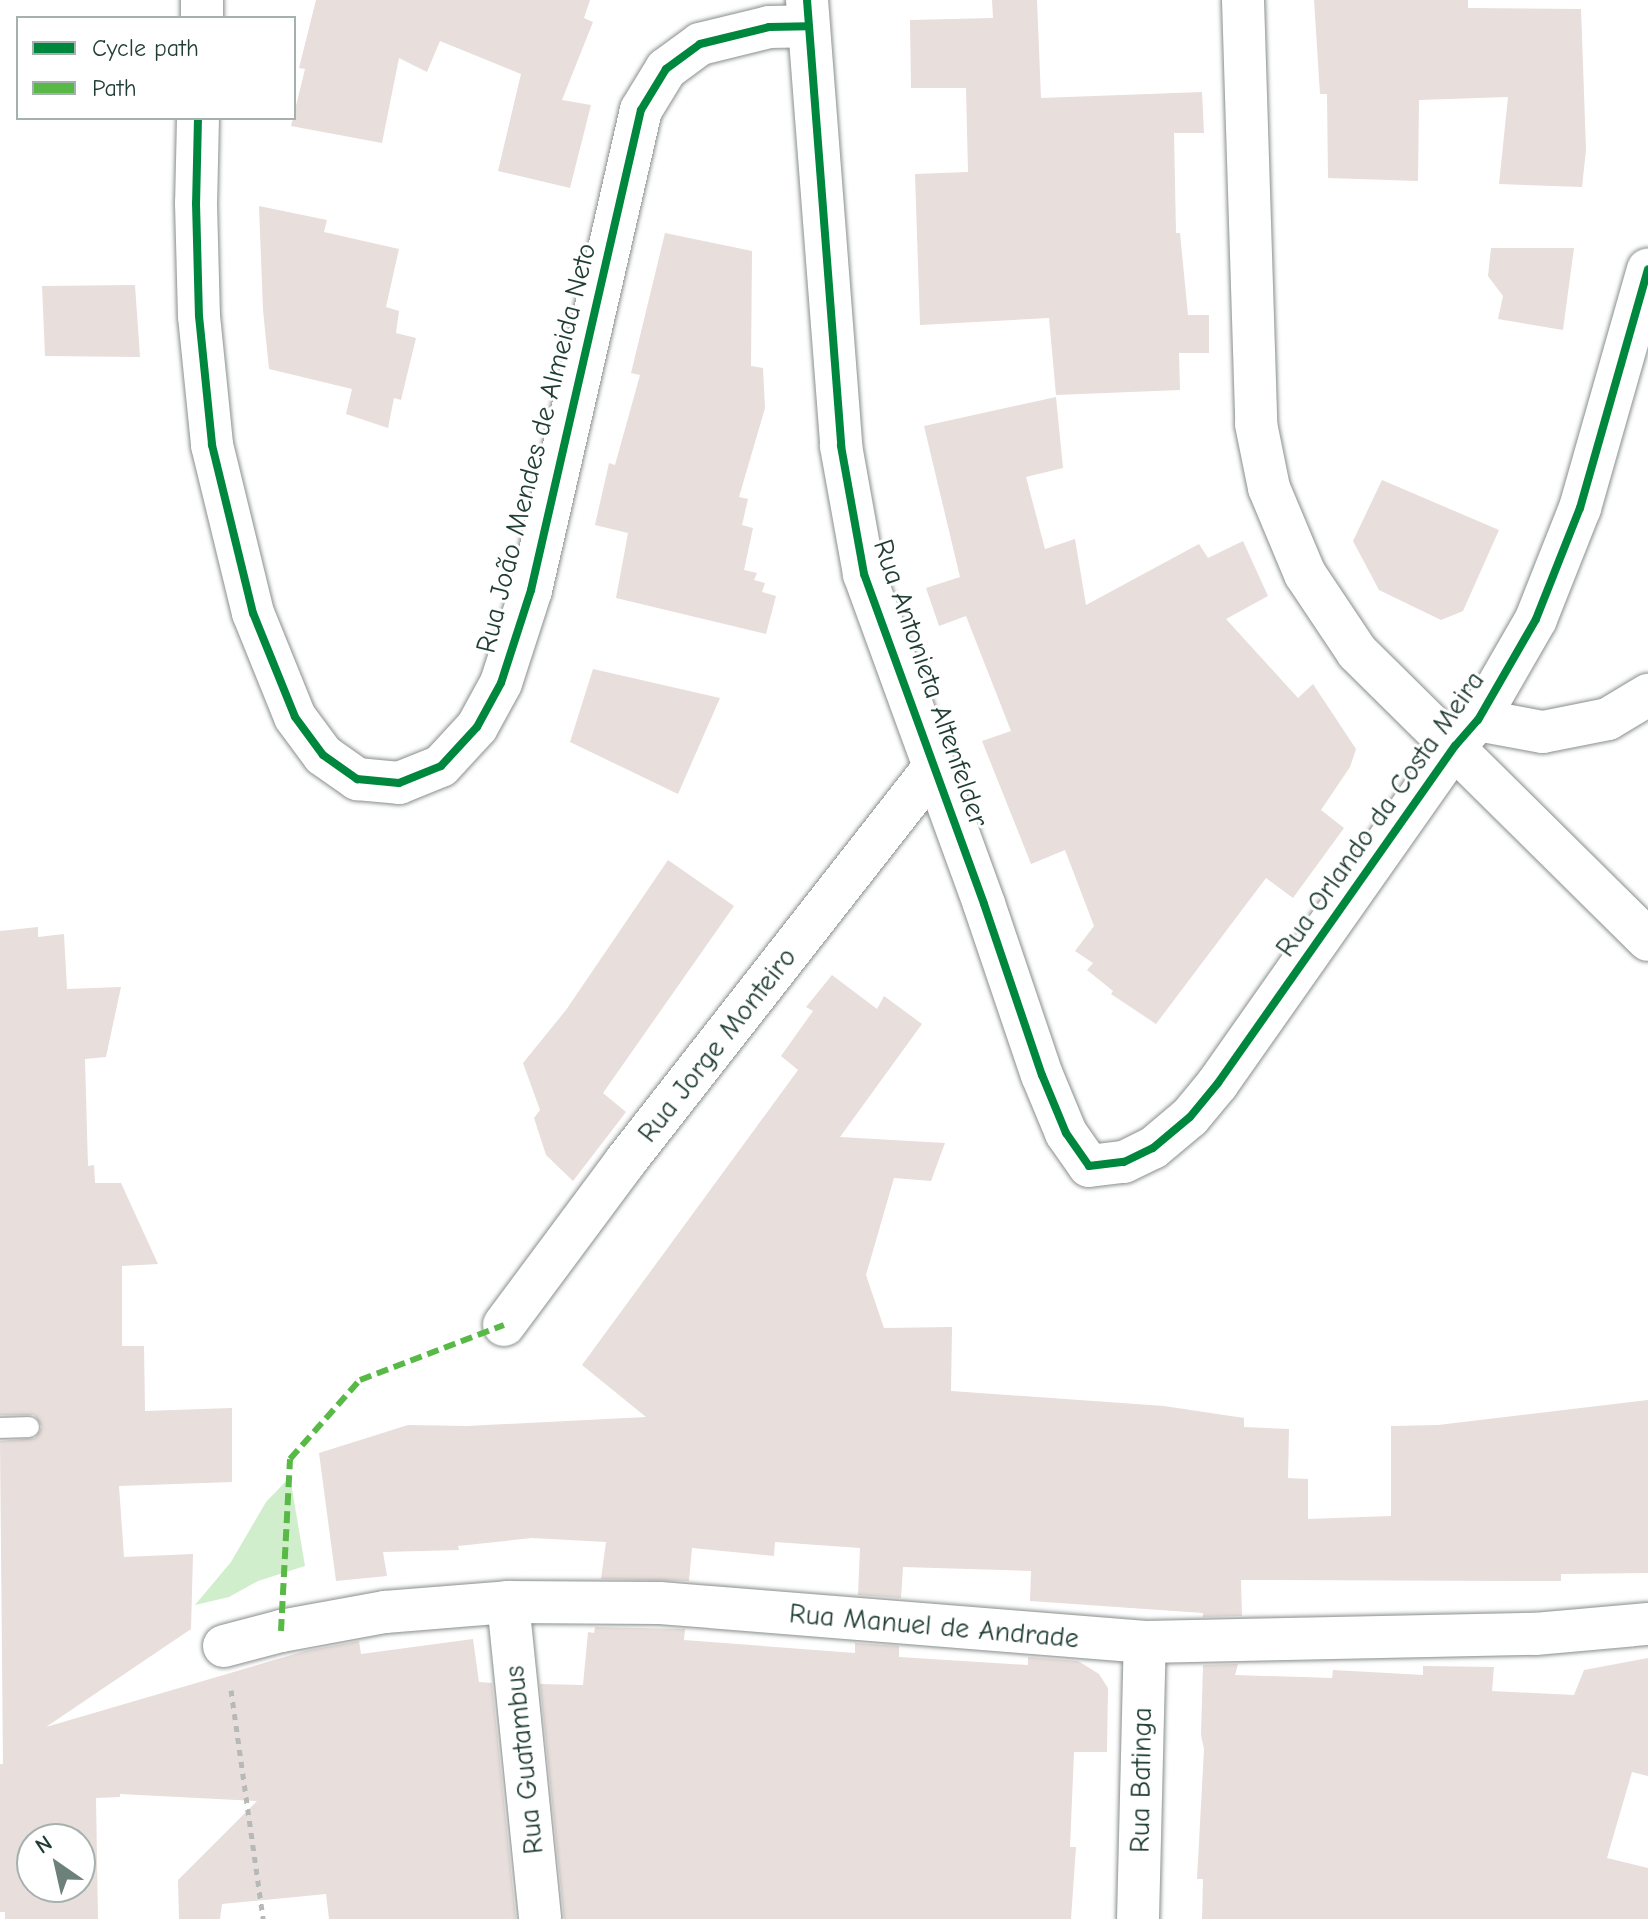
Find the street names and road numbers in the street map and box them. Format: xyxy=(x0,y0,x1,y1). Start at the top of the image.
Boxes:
street label: Rua João Mendes de Almeida Neto xyxy=(469,240,603,656)
street label: Rua Antonieta Altenfelder xyxy=(866,535,996,831)
street label: Rua Orlando da Costa Meira xyxy=(1268,665,1492,963)
street label: Rua Jorge Monteiro xyxy=(631,941,803,1149)
street label: Rua Manuel de Andrade xyxy=(788,1597,1080,1655)
street label: Rua Guatambus xyxy=(497,1664,551,1856)
street label: Rua Batinga xyxy=(1123,1707,1159,1853)

